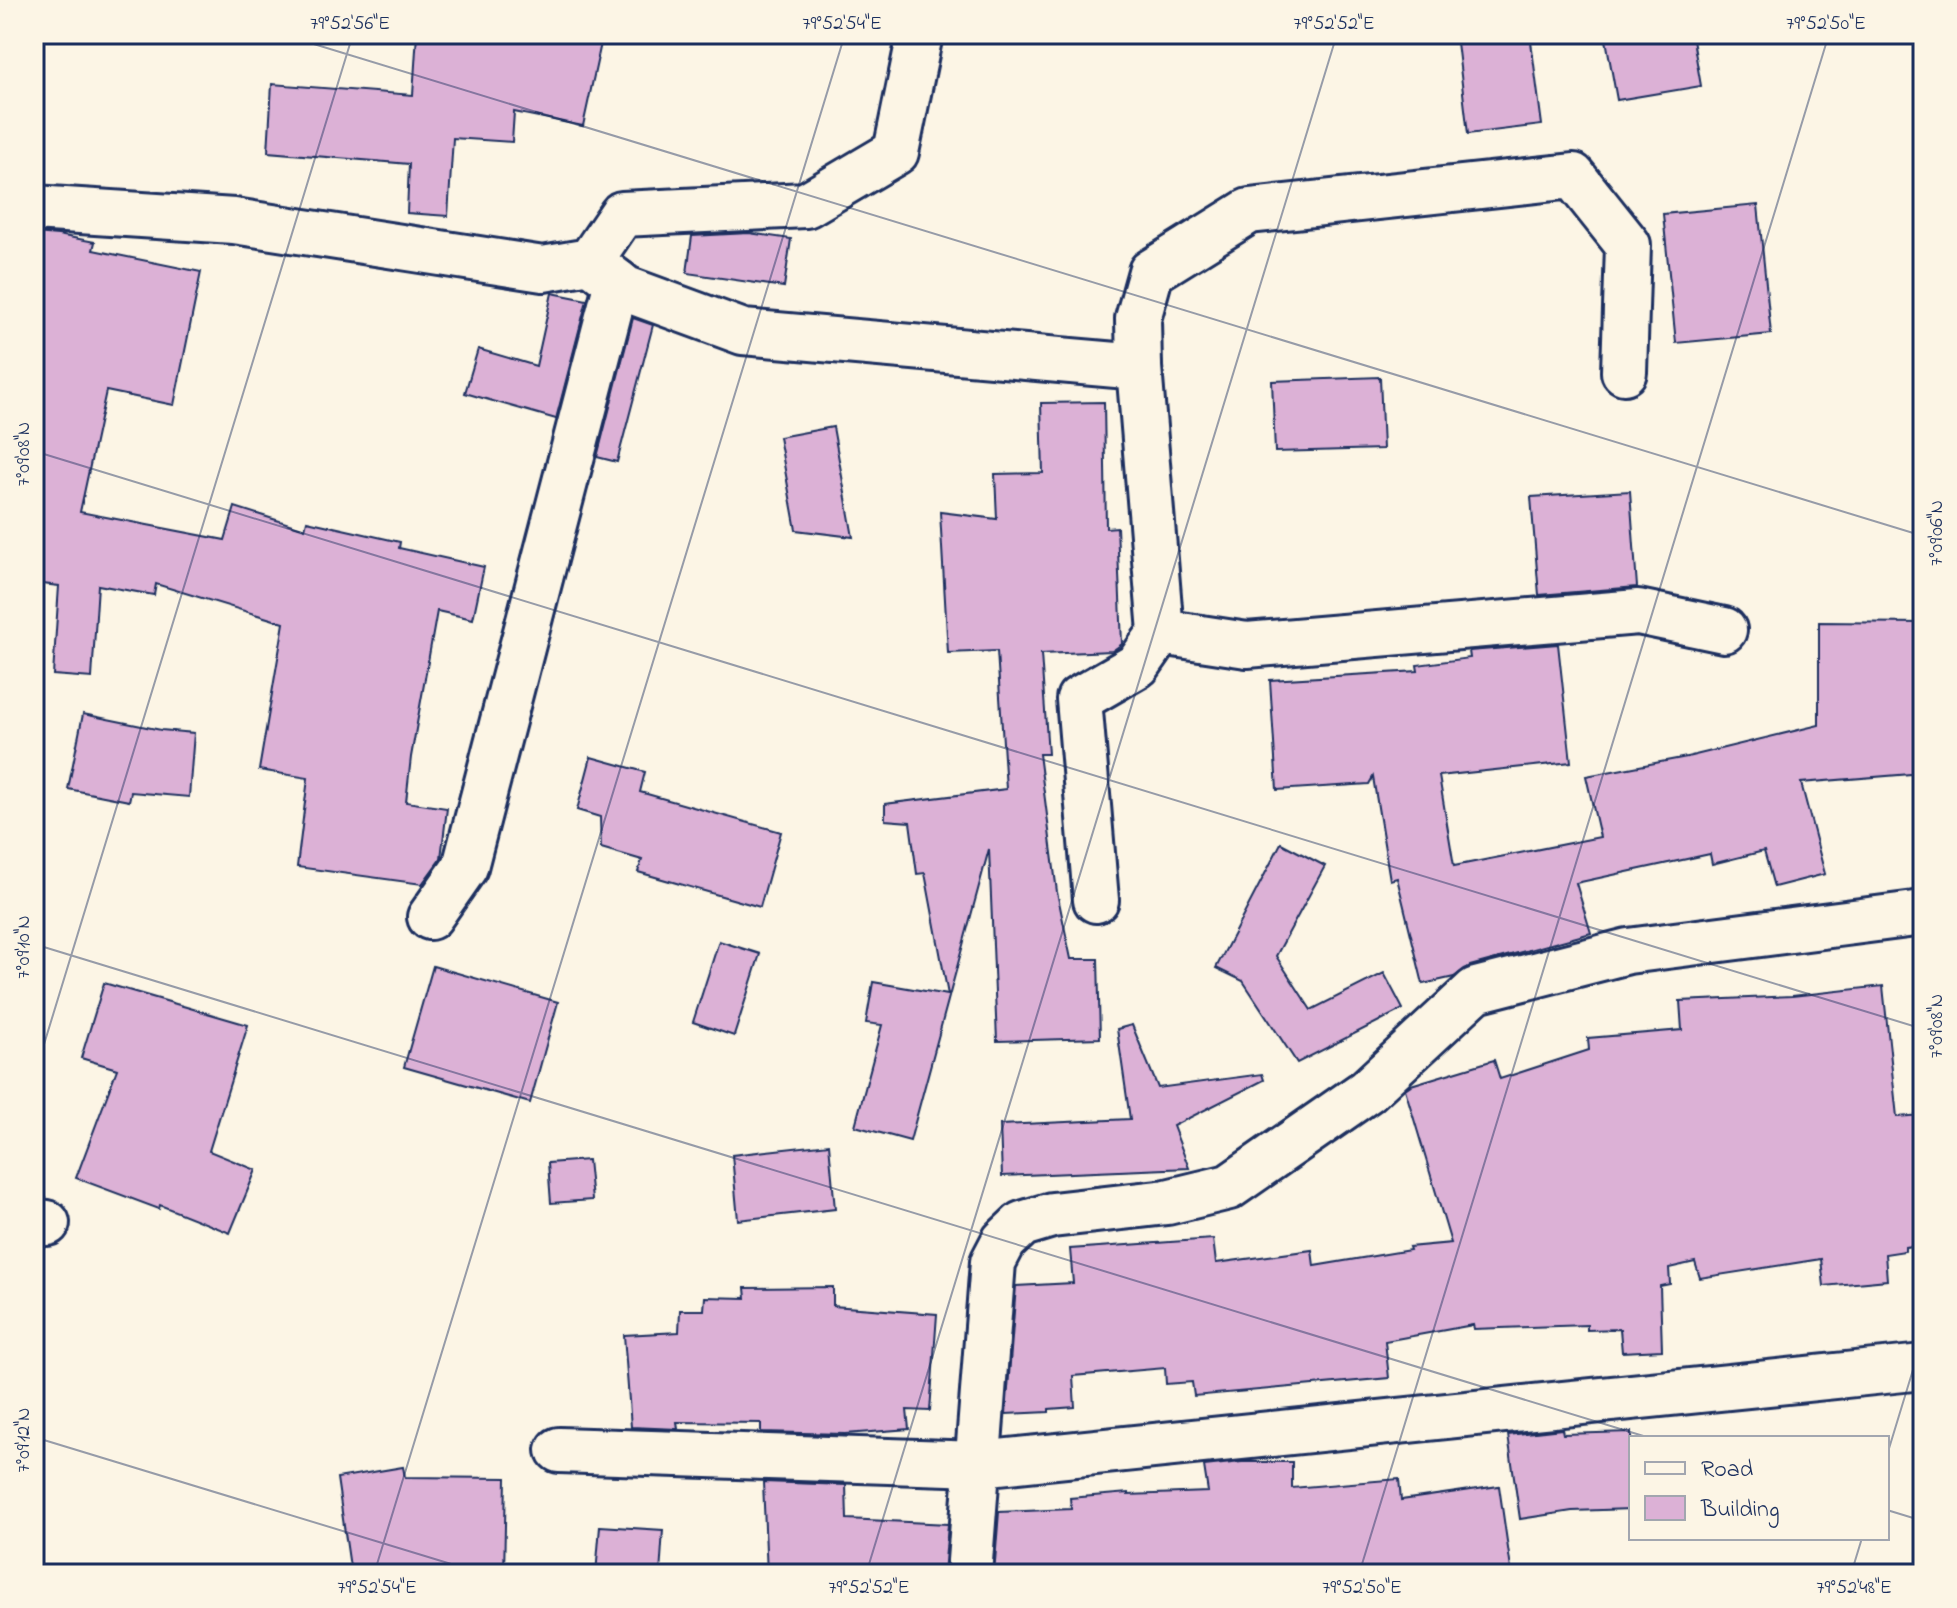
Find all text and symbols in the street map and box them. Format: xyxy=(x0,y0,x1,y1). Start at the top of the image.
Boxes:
text: 79°52'56"E xyxy=(310,10,390,39)
text: 79°52'54"E xyxy=(802,10,882,39)
text: 79°52'52"E xyxy=(1293,10,1375,39)
text: 79°52'50"E xyxy=(1786,10,1866,39)
text: 7°09'08"N xyxy=(10,422,39,486)
text: 7°09'06"N xyxy=(1923,500,1952,566)
text: 7°09'10"N xyxy=(10,915,39,979)
text: 7°09'08"N xyxy=(1923,994,1952,1058)
text: 7°09'12"N xyxy=(10,1408,39,1472)
legend xyxy=(1629,1436,1889,1540)
text: Road xyxy=(1701,1453,1754,1488)
text: Building xyxy=(1700,1493,1780,1528)
text: 79°52'54"E xyxy=(337,1574,417,1603)
text: 79°52'52"E xyxy=(828,1574,910,1603)
text: 79°52'50"E xyxy=(1322,1574,1402,1603)
text: 79°52'48"E xyxy=(1816,1574,1892,1603)

